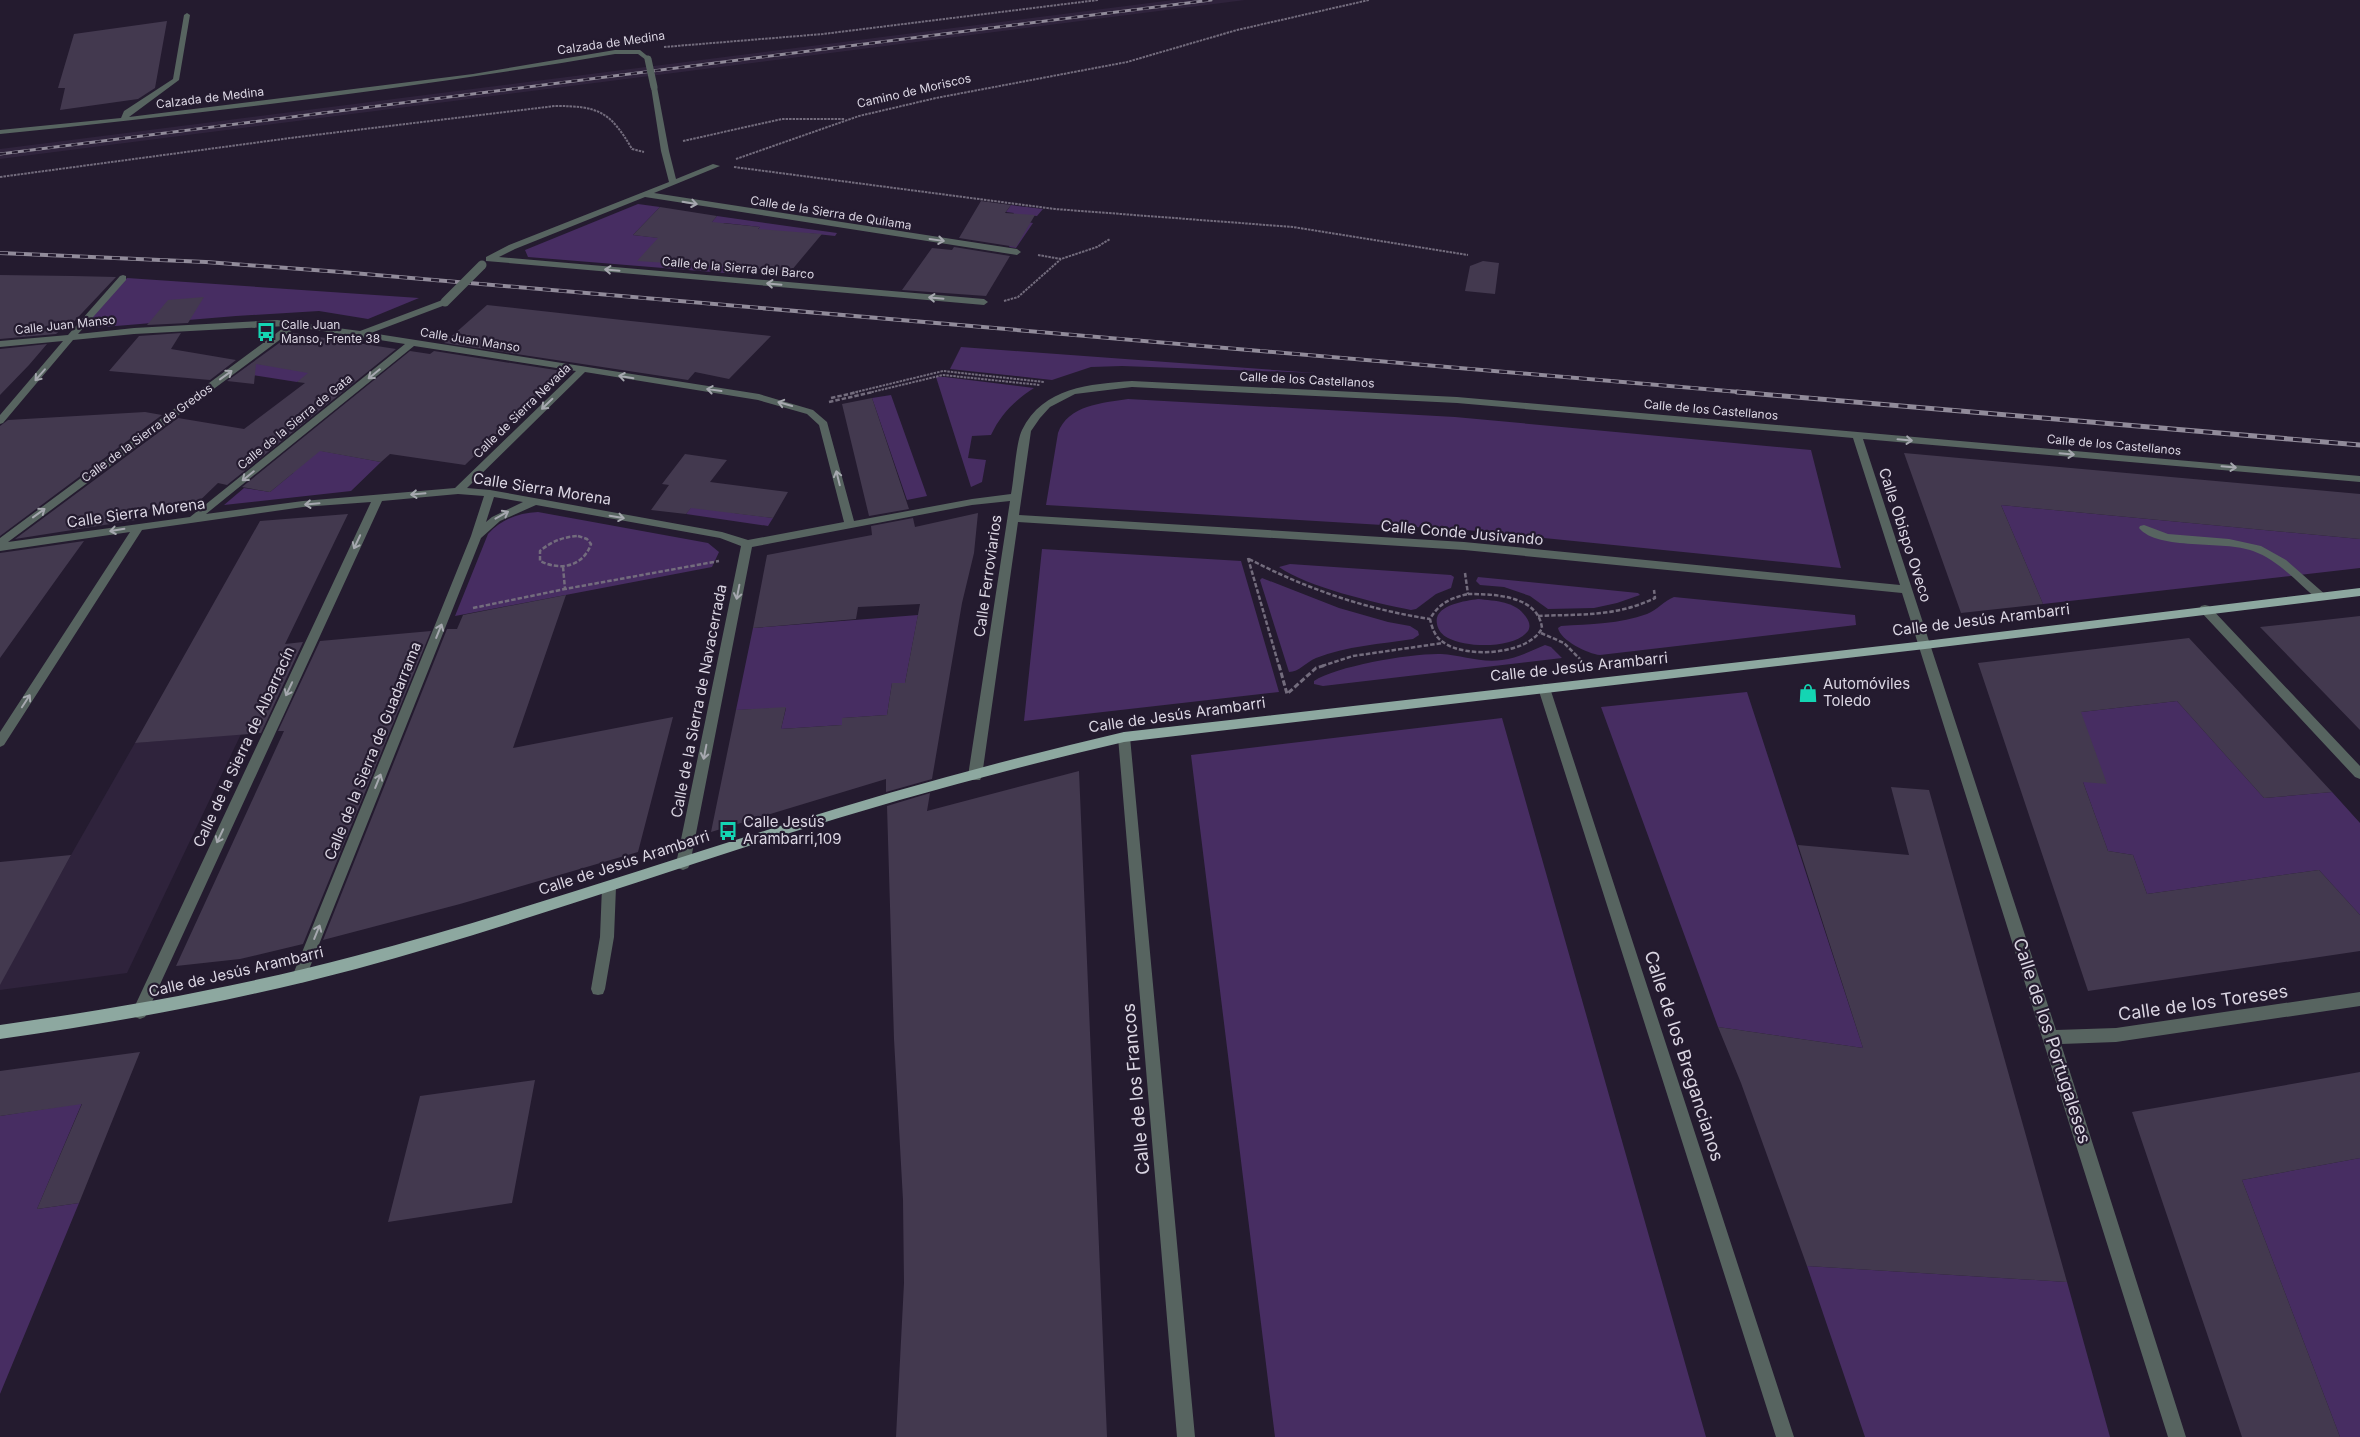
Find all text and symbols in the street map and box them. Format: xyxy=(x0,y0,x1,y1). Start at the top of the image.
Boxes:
street label: Calzada de Medina xyxy=(556,28,666,58)
street label: Camino de Moriscos xyxy=(855,70,972,111)
street label: Calzada de Medina xyxy=(155,83,265,112)
street label: Calle de la Sierra de Quilama xyxy=(749,192,913,233)
one-way arrow xyxy=(681,199,697,209)
one-way arrow xyxy=(929,235,945,245)
street label: Calle de la Sierra del Barco xyxy=(661,253,815,282)
one-way arrow xyxy=(604,266,620,275)
one-way arrow xyxy=(766,279,782,289)
one-way arrow xyxy=(928,293,944,303)
street label: Calle Juan Manso xyxy=(14,312,116,337)
place label: Calle Juan Manso, Frente 38 xyxy=(281,317,380,346)
bus stop icon: Calle Juan Manso, Frente 38 xyxy=(255,321,277,343)
street label: Calle Juan Manso xyxy=(419,324,521,355)
street label: Calle de Sierra Nevada xyxy=(470,360,573,461)
one-way arrow xyxy=(34,368,45,381)
one-way arrow xyxy=(368,368,381,379)
street label: Calle de los Castellanos xyxy=(1239,368,1375,391)
one-way arrow xyxy=(219,370,233,380)
street label: Calle de la Sierra de Gata xyxy=(234,371,355,473)
one-way arrow xyxy=(618,371,634,381)
street label: Calle de la Sierra de Gredos xyxy=(78,380,215,485)
one-way arrow xyxy=(706,385,722,395)
street label: Calle de los Castellanos xyxy=(1643,396,1779,423)
one-way arrow xyxy=(541,398,554,410)
one-way arrow xyxy=(777,398,793,408)
street label: Calle de los Castellanos xyxy=(2046,431,2182,458)
one-way arrow xyxy=(1897,435,1913,444)
one-way arrow xyxy=(2059,449,2075,458)
one-way arrow xyxy=(2221,463,2237,472)
street label: Calle Obispo Oveco xyxy=(1875,465,1936,604)
street label: Calle Sierra Morena xyxy=(472,468,613,509)
one-way arrow xyxy=(242,470,255,481)
one-way arrow xyxy=(832,471,842,487)
one-way arrow xyxy=(410,489,426,499)
street label: Calle Sierra Morena xyxy=(65,493,206,532)
one-way arrow xyxy=(304,499,320,508)
one-way arrow xyxy=(32,508,45,519)
one-way arrow xyxy=(495,510,509,520)
one-way arrow xyxy=(608,512,624,522)
street label: Calle Ferroviarios xyxy=(970,513,1006,638)
street label: Calle Conde Jusivando xyxy=(1380,516,1544,549)
one-way arrow xyxy=(109,525,125,535)
one-way arrow xyxy=(352,534,361,549)
street label: Calle de la Sierra de Navacerrada xyxy=(667,583,730,819)
one-way arrow xyxy=(733,584,742,600)
street label: Calle de Jesús Arambarri xyxy=(1891,599,2071,640)
one-way arrow xyxy=(435,624,444,639)
street label: Calle de la Sierra de Guadarrama xyxy=(320,639,425,863)
street label: Calle de la Sierra de Albarracín xyxy=(189,643,298,850)
street label: Calle de Jesús Arambarri xyxy=(1489,648,1669,685)
place label: Automóviles Toledo xyxy=(1823,674,1910,710)
one-way arrow xyxy=(283,681,293,696)
shop icon: Automóviles Toledo xyxy=(1797,682,1819,704)
street label: Calle de Jesús Arambarri xyxy=(1087,693,1267,736)
one-way arrow xyxy=(22,695,32,709)
one-way arrow xyxy=(700,743,710,759)
one-way arrow xyxy=(374,774,383,790)
place label: Calle Jesús Arambarri,109 xyxy=(743,812,842,848)
bus stop icon: Calle Jesús Arambarri,109 xyxy=(717,820,739,842)
street label: Calle de Jesús Arambarri xyxy=(536,826,712,899)
one-way arrow xyxy=(215,829,225,844)
one-way arrow xyxy=(313,925,322,940)
street label: Calle de los Portugaleses xyxy=(2009,935,2096,1146)
street label: Calle de Jesús Arambarri xyxy=(147,942,325,1001)
street label: Calle de los Bregancianos xyxy=(1640,948,1728,1164)
street label: Calle de los Toreses xyxy=(2117,980,2289,1025)
street label: Calle de los Francos xyxy=(1118,1002,1153,1176)

